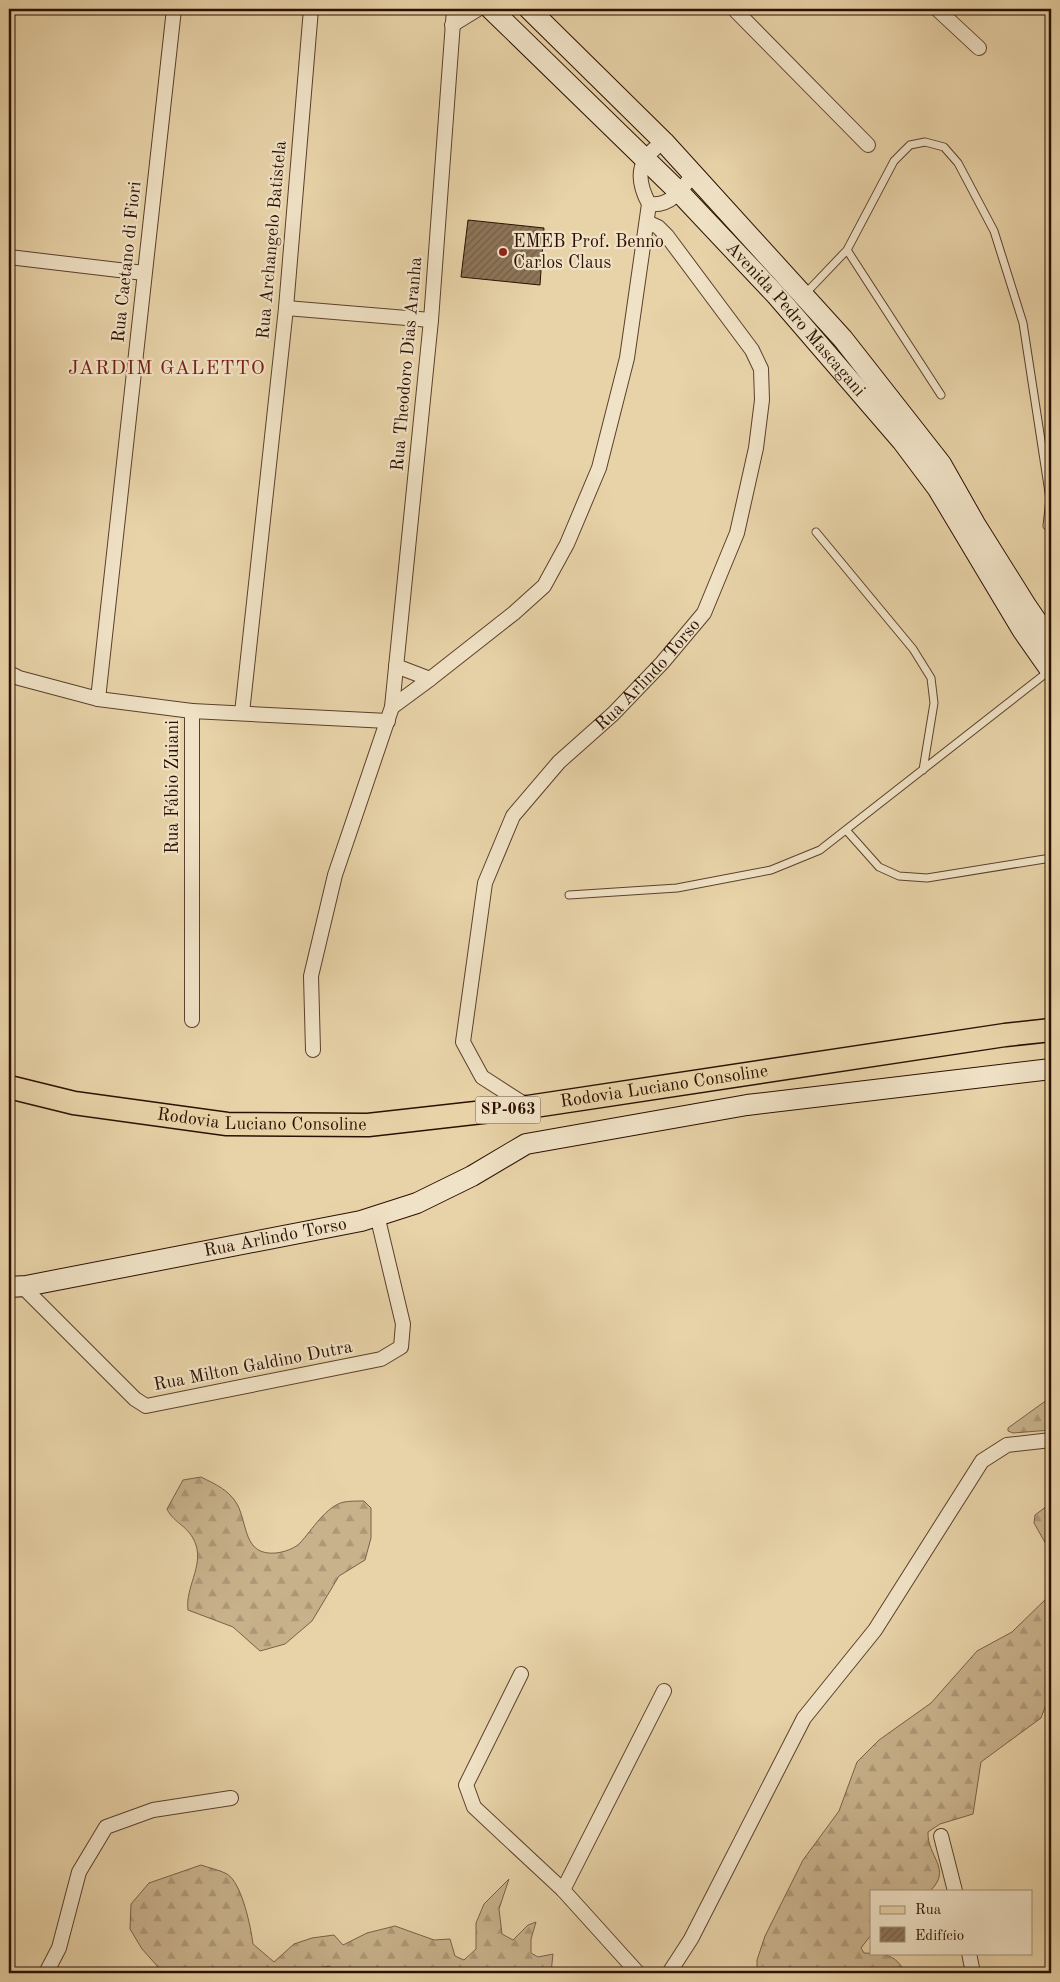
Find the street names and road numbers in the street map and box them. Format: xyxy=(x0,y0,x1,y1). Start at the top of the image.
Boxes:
street label: Rua Archangelo Batistela xyxy=(254,140,290,340)
street label: Rua Caetano di Fiori xyxy=(110,180,144,344)
street label: Avenida Pedro Mascagani xyxy=(722,239,869,400)
street label: Rua Theodoro Dias Aranha xyxy=(389,256,425,472)
street label: Rua Arlindo Torso xyxy=(592,616,704,734)
street label: Rua Fábio Zuiani xyxy=(164,720,182,854)
street label: Rodovia Luciano Consoline xyxy=(559,1062,769,1111)
road number: SP-063 xyxy=(476,1096,540,1124)
street label: Rodovia Luciano Consoline xyxy=(156,1106,367,1134)
street label: Rua Arlindo Torso xyxy=(202,1215,348,1260)
street label: Rua Milton Galdino Dutra xyxy=(152,1338,354,1394)

